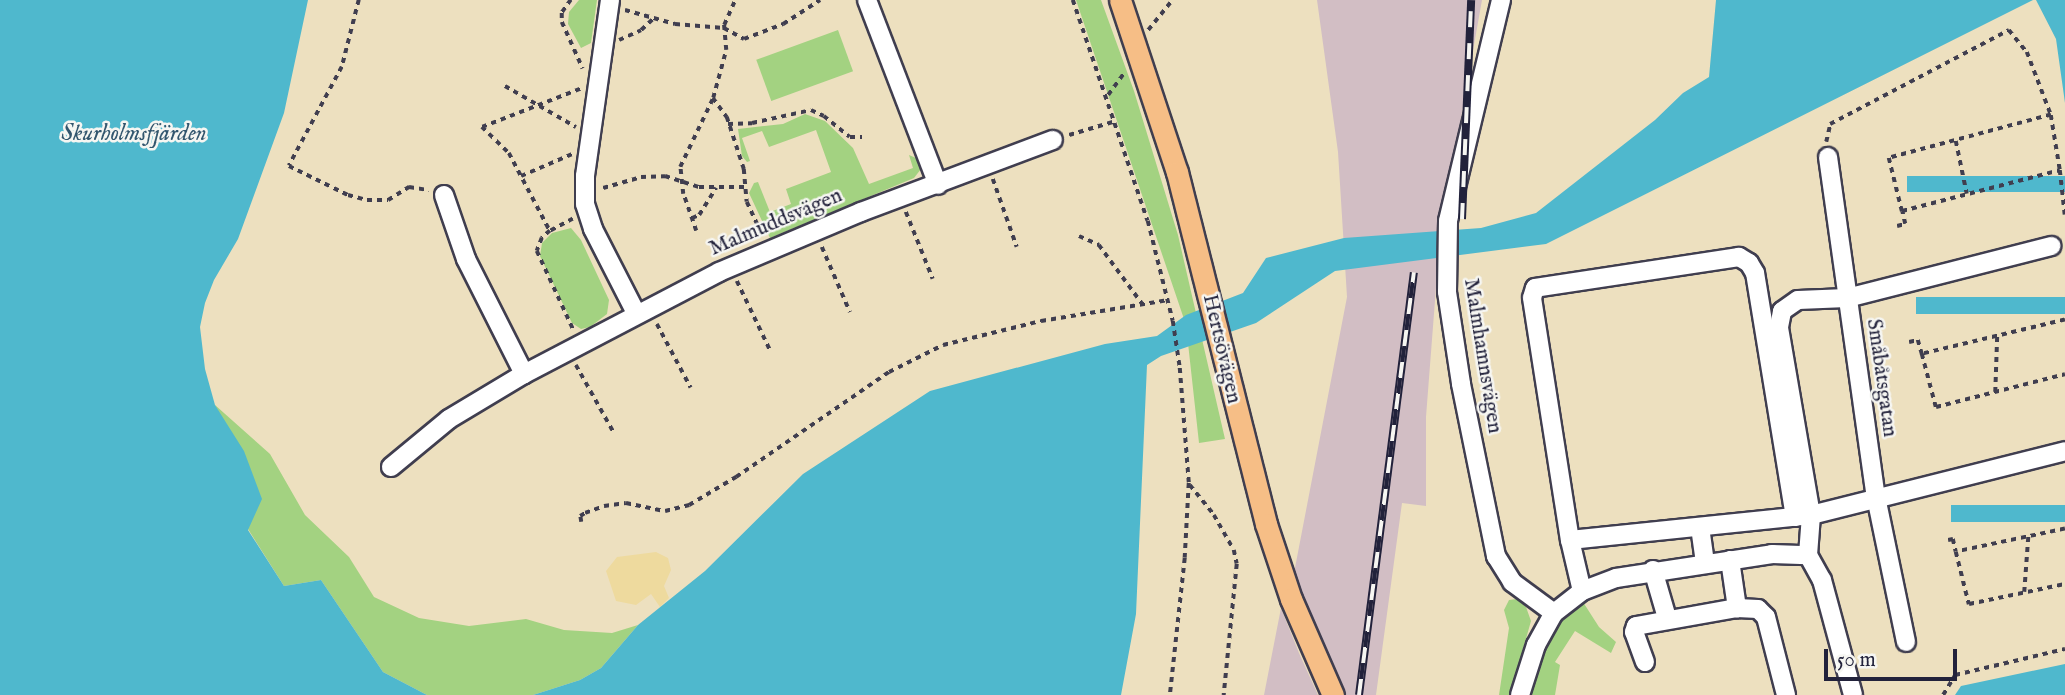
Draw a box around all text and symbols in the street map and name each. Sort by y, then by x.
water label: Skurholmsfjärden [61,120,207,148]
street label: Malmuddsvägen [706,184,846,262]
street label: Malmhamnsvägen [1457,277,1507,435]
street label: Hertsövägen [1196,292,1246,406]
street label: Småbåtsgatan [1860,317,1902,439]
scale bar [1827,636,1960,680]
text: 50 m [1837,647,1876,674]

